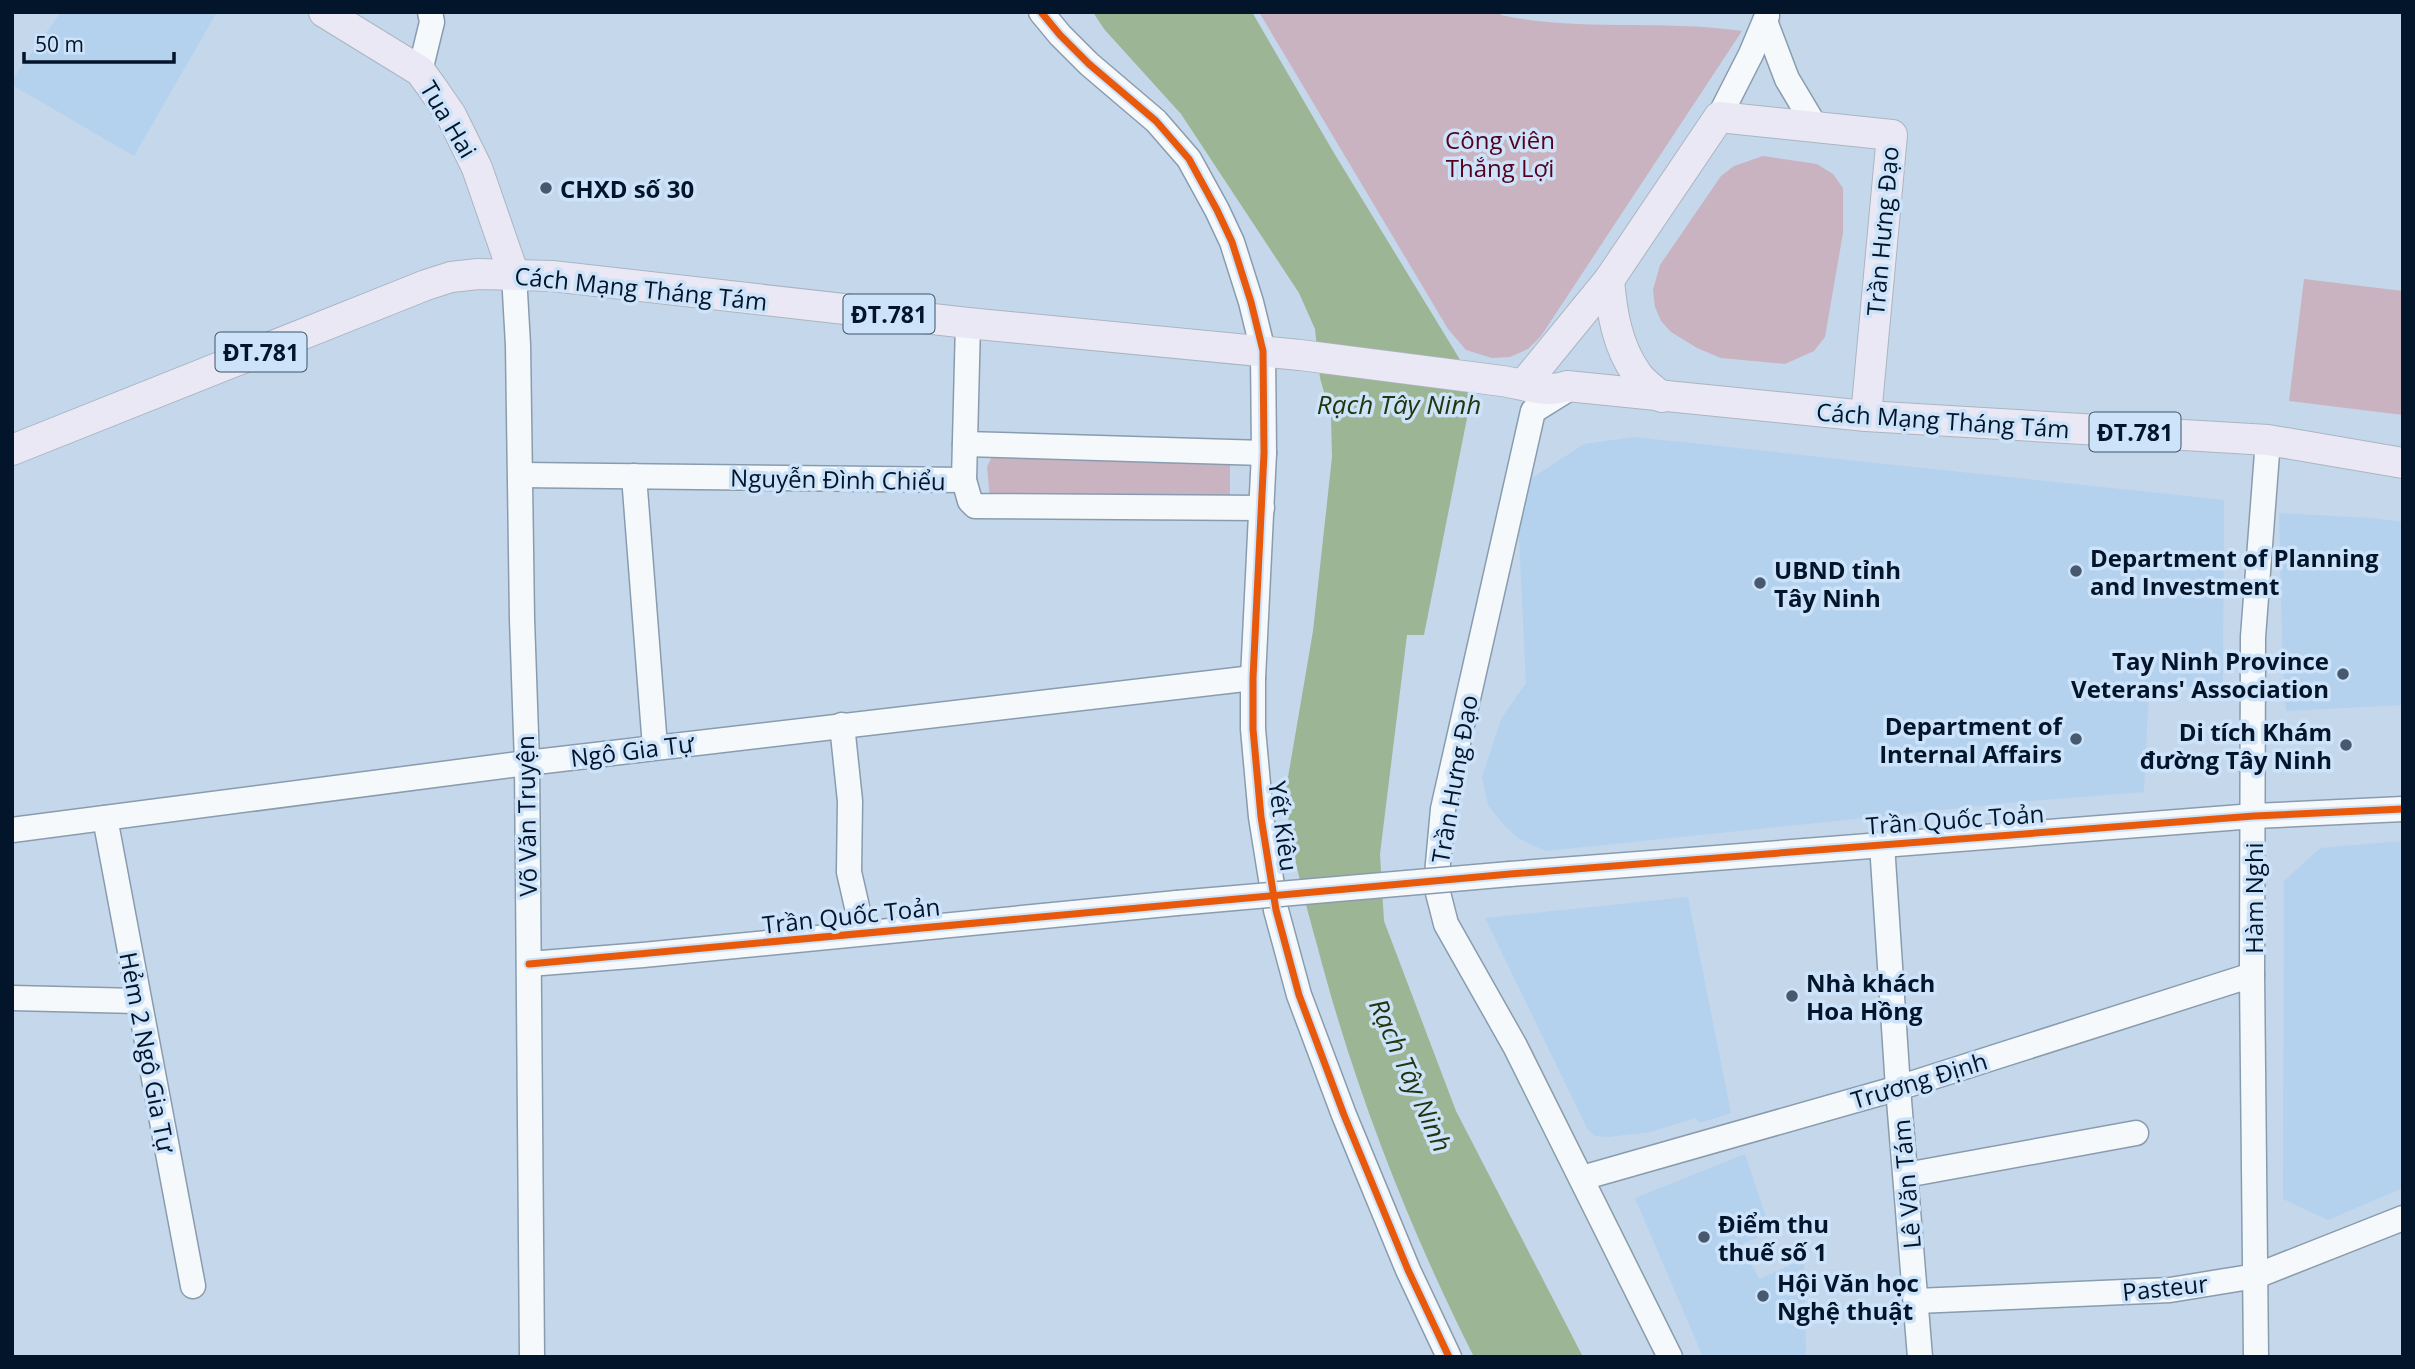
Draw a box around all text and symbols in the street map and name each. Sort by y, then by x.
scale bar [24,21,175,65]
text: 50 m [35,30,84,58]
street label: Tua Hai [413,74,485,164]
park label: Công viên Thắng Lợi [1445,123,1555,184]
street label: Trần Hưng Đạo [1858,145,1906,317]
place label: CHXD số 30 [560,172,694,205]
marker: CHXD số 30 [538,180,554,196]
street label: Cách Mạng Tháng Tám [513,258,769,318]
road number: ĐT.781 [844,294,934,334]
road number: ĐT.781 [216,332,306,372]
water label: Rạch Tây Ninh [1317,386,1481,422]
street label: Cách Mạng Tháng Tám [1815,395,2071,445]
road number: ĐT.781 [2090,412,2180,452]
street label: Nguyễn Đình Chiểu [730,461,946,497]
place label: Department of Planning and Investment [2090,541,2379,602]
place label: UBND tỉnh Tây Ninh [1774,553,1901,614]
marker: Department of Planning and Investment [2068,563,2084,579]
marker: UBND tỉnh Tây Ninh [1752,575,1768,591]
place label: Tay Ninh Province Veterans' Association [2071,644,2329,705]
marker: Tay Ninh Province Veterans' Association [2335,666,2351,682]
street label: Trần Hưng Đạo [1423,692,1485,866]
place label: Department of Internal Affairs [1879,709,2064,770]
place label: Di tích Khám đường Tây Ninh [2140,715,2332,776]
street label: Ngô Gia Tự [568,726,697,774]
marker: Department of Internal Affairs [2068,731,2084,747]
street label: Võ Văn Truyện [508,735,544,897]
marker: Di tích Khám đường Tây Ninh [2338,737,2354,753]
street label: Yết Kiêu [1261,779,1307,873]
street label: Trần Quốc Toản [1865,796,2045,842]
street label: Hàm Nghi [2237,842,2270,954]
street label: Trần Quốc Toản [760,889,942,941]
street label: Hẻm 2 Ngô Gia Tự [112,949,184,1156]
place label: Nhà khách Hoa Hồng [1806,966,1935,1027]
marker: Nhà khách Hoa Hồng [1784,988,1800,1004]
water label: Rạch Tây Ninh [1361,993,1461,1157]
street label: Trương Định [1847,1044,1991,1116]
street label: Lê Văn Tám [1884,1118,1928,1250]
place label: Điểm thu thuế số 1 [1718,1207,1829,1268]
marker: Điểm thu thuế số 1 [1696,1229,1712,1245]
place label: Hội Văn học Nghệ thuật [1777,1266,1919,1327]
street label: Pasteur [2121,1266,2210,1308]
marker: Hội Văn học Nghệ thuật [1755,1288,1771,1304]

